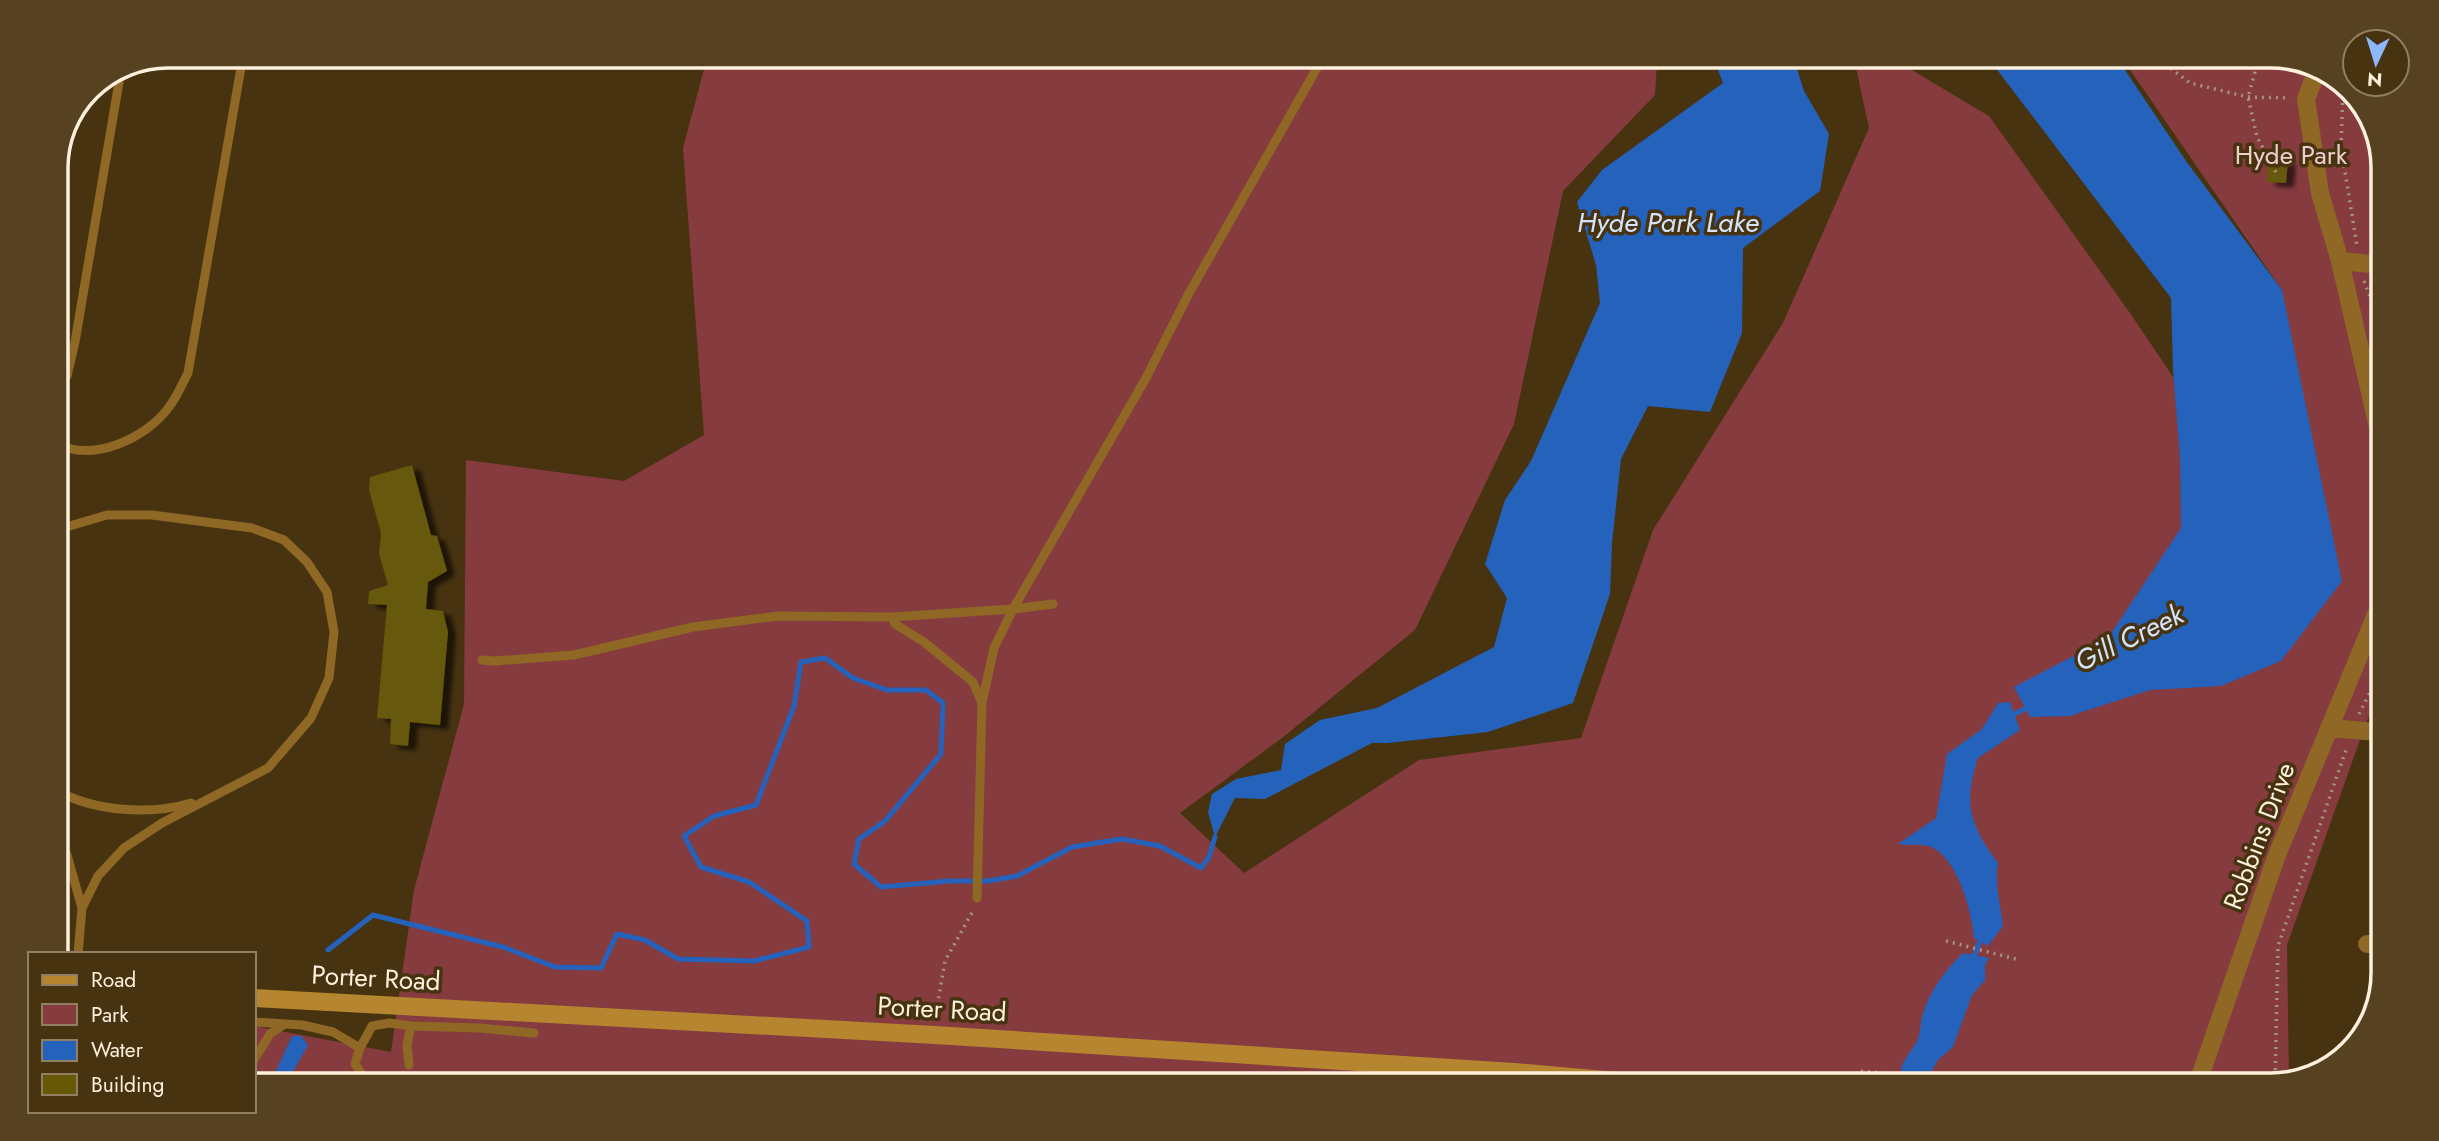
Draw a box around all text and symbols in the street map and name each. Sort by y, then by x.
north arrow [2341,28,2411,98]
text: N [2366,65,2383,93]
park label: Hyde Park [2235,136,2348,174]
water label: Hyde Park Lake [1577,202,1759,243]
water label: Gill Creek [2068,594,2191,682]
street label: Robbins Drive [2214,757,2304,915]
legend [28,952,256,1113]
street label: Porter Road [311,956,441,1000]
text: Road [91,965,136,995]
street label: Porter Road [877,987,1007,1031]
text: Park [91,1000,129,1030]
text: Water [91,1035,144,1065]
text: Building [91,1070,164,1100]

